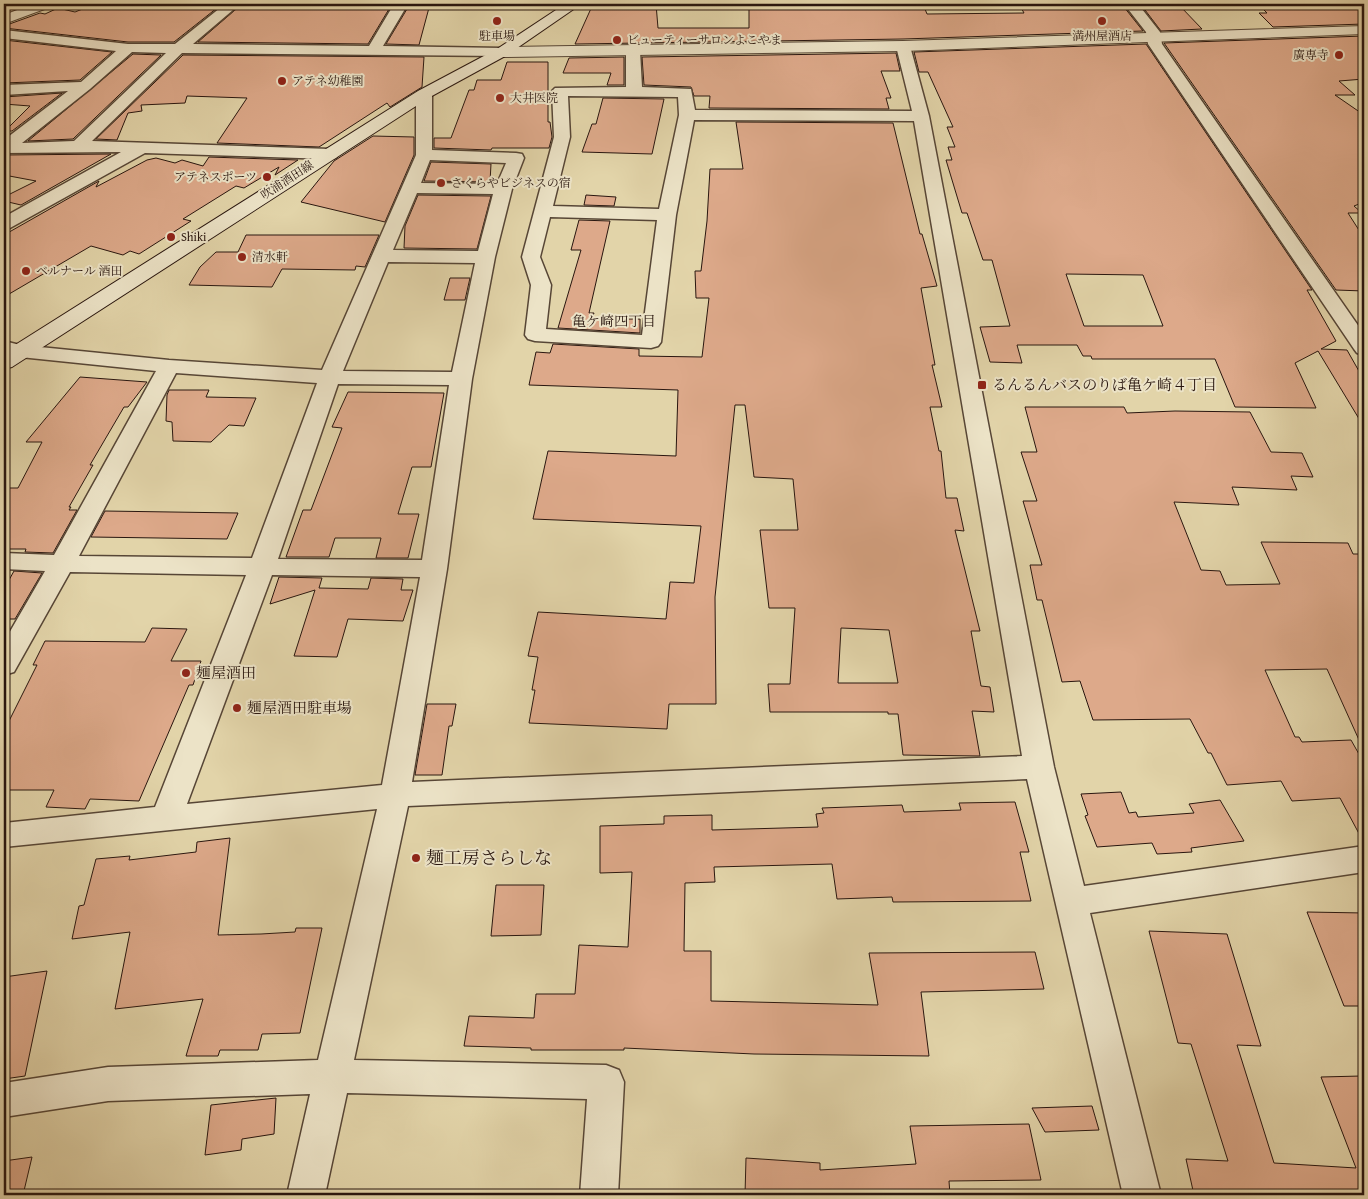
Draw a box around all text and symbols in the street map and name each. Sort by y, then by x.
marker: 駐車場 [491,15,503,27]
marker: 満州屋酒店 [1096,15,1108,27]
place label: 駐車場 [479,27,515,44]
place label: 満州屋酒店 [1072,27,1132,44]
place label: ビューティーサロンよこやま [627,31,782,48]
marker: ビューティーサロンよこやま [611,34,623,46]
place label: 廣専寺 [1293,46,1329,63]
marker: 廣専寺 [1333,49,1345,61]
place label: アテネ幼稚園 [292,72,364,89]
marker: アテネ幼稚園 [276,75,288,87]
place label: 大井医院 [510,89,558,106]
marker: 大井医院 [494,92,506,104]
street label: 吹浦酒田線 [257,156,317,203]
place label: アテネスポーツ [174,168,257,185]
marker: アテネスポーツ [261,171,273,183]
place label: さくらやビジネスの宿 [451,174,571,191]
marker: さくらやビジネスの宿 [435,177,447,189]
place label: Shiki [181,228,207,245]
marker: Shiki [165,231,177,243]
place label: 清水軒 [252,248,288,265]
marker: 清水軒 [236,251,248,263]
place label: ベルナール 酒田 [36,262,122,279]
marker: ベルナール 酒田 [20,265,32,277]
district label: 亀ケ崎四丁目 [572,311,656,331]
place label: るんるんバスのりば亀ケ崎４丁目 [992,374,1217,395]
marker: るんるんバスのりば亀ケ崎４丁目 [976,379,988,391]
place label: 麺屋酒田 [196,662,256,683]
marker: 麺屋酒田 [180,667,192,679]
place label: 麺屋酒田駐車場 [247,697,352,718]
marker: 麺屋酒田駐車場 [231,702,243,714]
place label: 麺工房さらしな [426,844,552,871]
marker: 麺工房さらしな [410,852,422,864]

